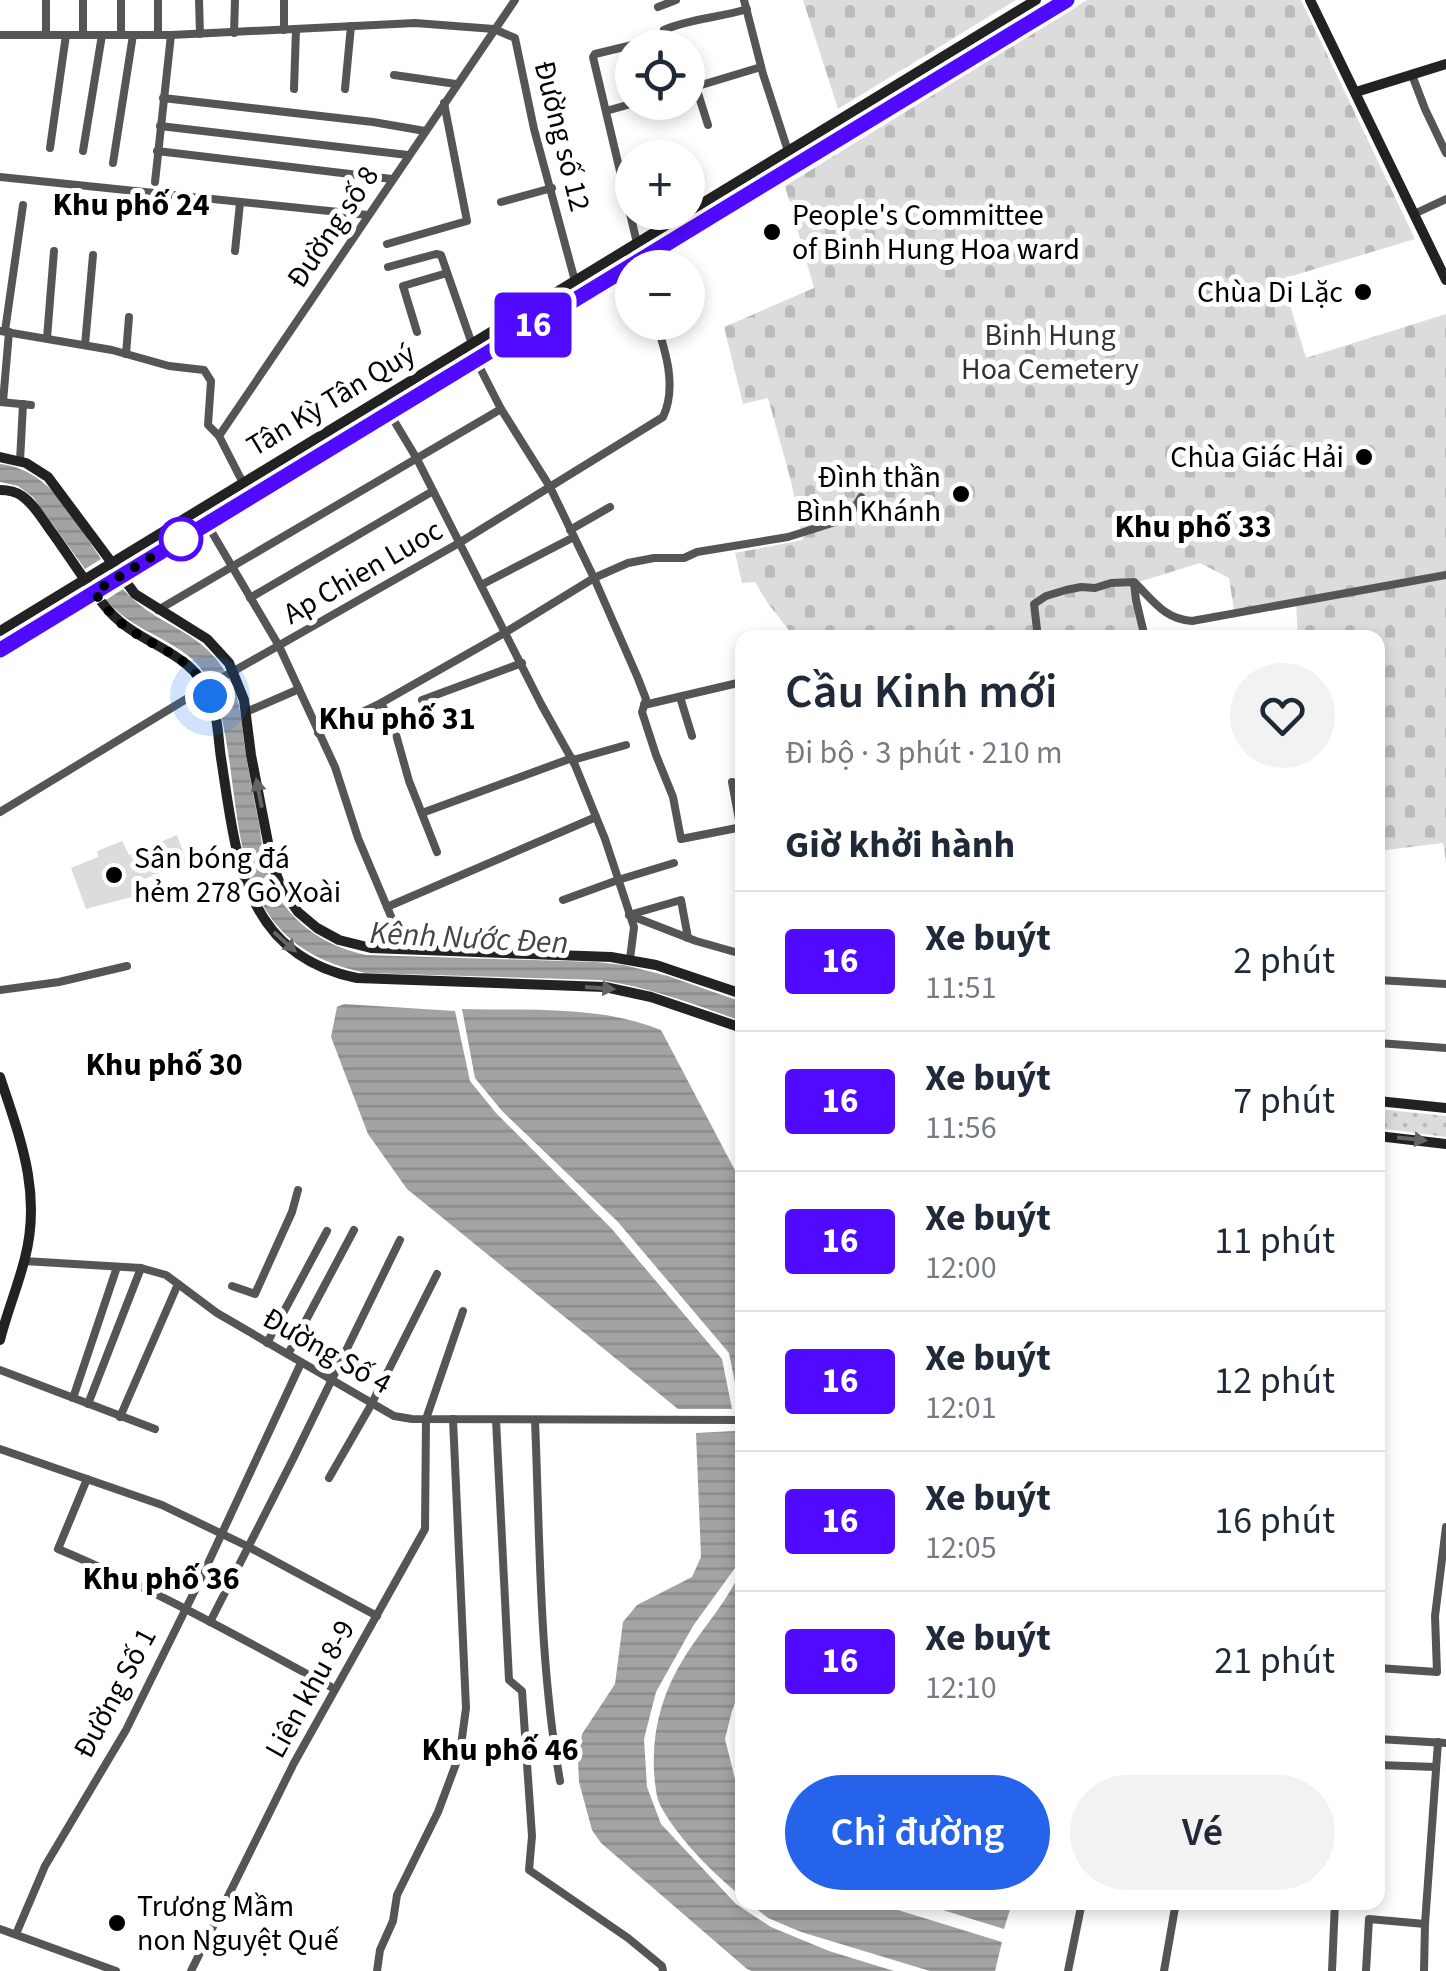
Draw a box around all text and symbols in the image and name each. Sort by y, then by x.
map controls [615,30,705,340]
button: locate [615,30,705,120]
street label: Đường số 12 [523,56,601,216]
button: + [615,140,705,230]
street label: Đường số 8 [276,157,390,297]
district label: Khu phố 24 [52,182,210,228]
place label: People's Committee of Binh Hung Hoa ward [792,194,1080,271]
marker: People's Committee of Binh Hung Hoa ward [761,221,783,243]
button: − [615,250,705,340]
place label: Chùa Di Lặc [1197,271,1343,314]
marker: Chùa Di Lặc [1352,281,1374,303]
line badge: 16 [488,292,578,358]
text: 16 [515,300,551,350]
park label: Binh Hung Hoa Cemetery [961,314,1139,391]
street label: Tân Kỳ Tân Quý [239,333,423,467]
place label: Chùa Giác Hải [1170,436,1344,479]
marker: Chùa Giác Hải [1353,446,1375,468]
place label: Đình thần Bình Khánh [796,456,941,533]
marker: Đình thần Bình Khánh [950,483,972,505]
district label: Khu phố 33 [1114,504,1272,550]
street label: Ap Chien Luoc [275,509,451,635]
unlabelled marker [160,518,202,560]
text: Cầu Kinh mới [785,658,1058,726]
button: heart [1230,663,1335,768]
your location [185,671,235,721]
district label: Khu phố 31 [318,696,476,742]
text: Đi bộ · 3 phút · 210 m [785,730,1063,776]
one-way arrow [250,777,266,808]
text: Giờ khởi hành [785,818,1015,872]
place label: Sân bóng đá hẻm 278 Gò Xoài [134,837,341,914]
marker: Sân bóng đá hẻm 278 Gò Xoài [103,864,125,886]
water label: Kênh Nước Đen [369,910,569,966]
text: Xe buýt [925,911,1051,965]
one-way arrow [272,930,297,952]
text: 2 phút [1233,934,1335,988]
text: 16 [822,936,858,986]
text: 11:51 [925,965,997,1011]
one-way arrow [584,980,616,996]
district label: Khu phố 30 [85,1042,243,1088]
text: Xe buýt [925,1051,1051,1105]
text: 7 phút [1233,1074,1335,1128]
text: 16 [822,1076,858,1126]
text: 11:56 [925,1105,997,1151]
one-way arrow [1396,1131,1428,1147]
text: Xe buýt [925,1191,1051,1245]
text: 11 phút [1214,1214,1335,1268]
text: 16 [822,1216,858,1266]
text: 12:00 [925,1245,997,1291]
street label: Đường Số 4 [255,1297,399,1405]
text: Xe buýt [925,1331,1051,1385]
text: 12 phút [1214,1354,1335,1408]
text: 16 [822,1356,858,1406]
text: 12:01 [925,1385,997,1431]
text: Xe buýt [925,1471,1051,1525]
text: 16 phút [1214,1494,1335,1548]
text: 16 [822,1496,858,1546]
text: 12:05 [925,1525,997,1571]
district label: Khu phố 36 [82,1556,240,1602]
text: Xe buýt [925,1611,1051,1665]
street label: Liên khu 8-9 [254,1612,366,1766]
street label: Đường Số 1 [63,1620,167,1766]
text: 21 phút [1214,1634,1335,1688]
text: 16 [822,1636,858,1686]
text: 12:10 [925,1665,997,1711]
district label: Khu phố 46 [421,1727,579,1773]
button: Chỉ đường [785,1775,1050,1890]
button: Vé [1070,1775,1335,1890]
place label: Trương Mầm non Nguyệt Quế [137,1885,340,1962]
marker: Trương Mầm non Nguyệt Quế [106,1912,128,1934]

